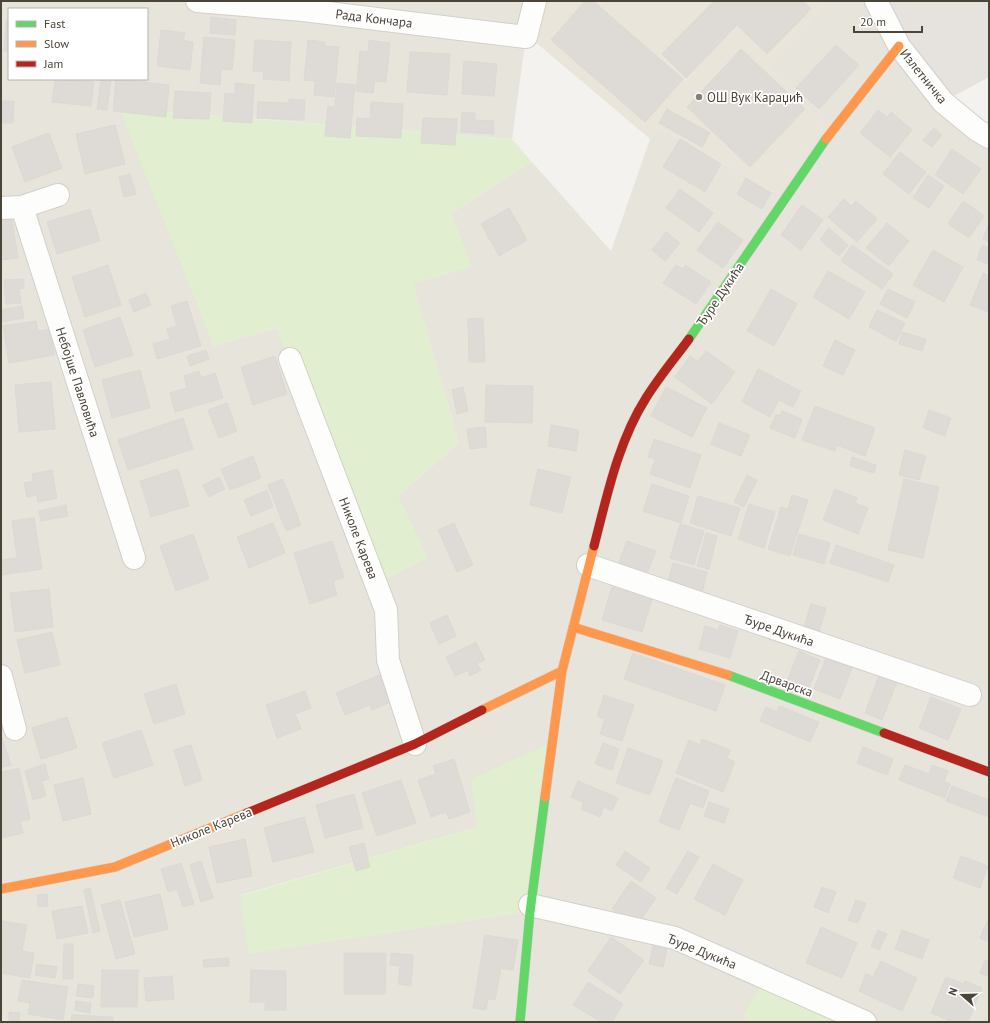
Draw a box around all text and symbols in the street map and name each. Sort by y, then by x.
street label: Рада Кончара [334,5,413,32]
legend [8,8,148,80]
scale bar [854,8,922,34]
text: 20 m [860,14,886,29]
text: Fast [44,16,65,31]
text: Slow [44,36,69,51]
street label: Излетничка [896,45,951,107]
text: Jam [43,56,63,71]
place label: ОШ Вук Караџић [707,89,803,106]
marker: ОШ Вук Караџић [694,92,704,102]
street label: Ђуре Дукића [693,259,748,330]
street label: Небојше Павловића [52,325,103,439]
street label: Николе Карева [335,495,382,582]
street label: Ђуре Дукића [741,610,816,650]
street label: Дрварска [758,666,815,701]
street label: Николе Карева [168,803,254,852]
street label: Ђуре Дукића [665,930,739,973]
north arrow [942,975,982,1015]
text: N [945,986,960,997]

